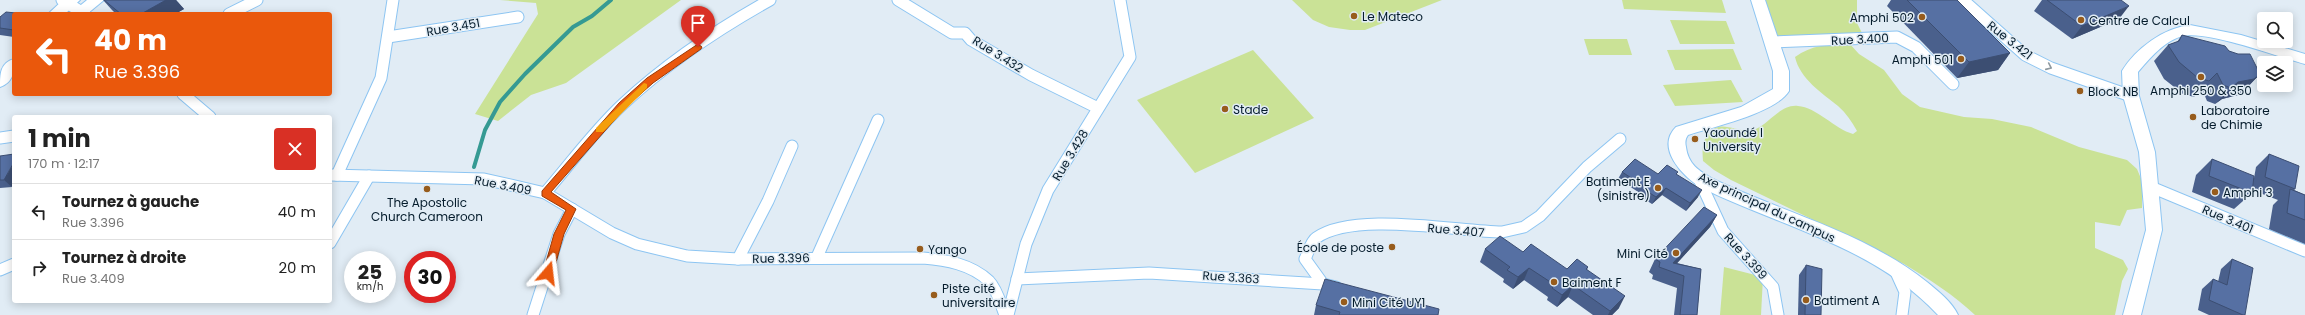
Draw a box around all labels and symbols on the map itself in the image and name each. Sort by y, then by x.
pin [681,6,715,47]
place label: Le Mateco [1362,8,1423,25]
place label: Amphi 502 [1850,9,1914,26]
marker: Le Mateco [1349,11,1359,21]
marker: Amphi 502 [1917,12,1927,22]
place label: Centre de Calcul [2089,12,2190,29]
street label: Rue 3.451 [425,14,481,40]
marker: Centre de Calcul [2076,15,2086,25]
street label: Rue 3.421 [1984,17,2036,63]
street label: Rue 3.400 [1831,29,1889,49]
street label: Rue 3.432 [969,32,1027,76]
place label: Amphi 501 [1892,51,1953,68]
marker: Amphi 501 [1956,54,1966,64]
one-way arrow [2045,62,2052,70]
marker: Amphi 250 & 350 [2196,72,2206,82]
place label: Amphi 250 & 350 [2150,82,2252,99]
place label: Block NB [2088,83,2138,100]
marker: Block NB [2075,86,2085,96]
place label: Stade [1233,101,1268,118]
place label: Laboratoire de Chimie [2201,102,2270,133]
marker: Stade [1220,104,1230,114]
marker: Laboratoire de Chimie [2188,112,2198,122]
place label: Yaoundé I University [1703,124,1763,155]
street label: Rue 3.428 [1048,126,1092,184]
marker: Yaoundé I University [1690,134,1700,144]
street label: Axe principal du campus [1696,168,1838,246]
street label: Rue 3.409 [473,171,533,199]
place label: Batiment E (sinistre) [1586,173,1650,204]
marker: Batiment E (sinistre) [1653,183,1663,193]
marker: The Apostolic Church Cameroon [422,184,432,194]
place label: Amphi 3 [2223,184,2272,201]
marker: Amphi 3 [2210,187,2220,197]
place label: The Apostolic Church Cameroon [371,194,483,225]
street label: Rue 3.401 [2200,201,2256,237]
street label: Rue 3.407 [1427,219,1485,241]
street label: Rue 3.399 [1720,229,1772,283]
place label: École de poste [1297,239,1384,256]
place label: Yango [928,241,967,258]
marker: École de poste [1387,242,1397,252]
marker: Yango [915,244,925,254]
place label: Mini Cité [1617,245,1668,262]
marker: Mini Cité [1671,248,1681,258]
street label: Rue 3.396 [752,249,810,267]
speed limit sign: 30 [404,251,456,303]
position arrow [527,252,569,294]
street label: Rue 3.363 [1202,267,1260,287]
place label: Baiment F [1562,274,1622,291]
marker: Baiment F [1549,277,1559,287]
place label: Piste cité universitaire [942,280,1016,311]
marker: Piste cité universitaire [929,290,939,300]
place label: Batiment A [1814,292,1880,309]
place label: Mini Cité UY1 [1352,294,1425,311]
marker: Batiment A [1801,295,1811,305]
marker: Mini Cité UY1 [1339,297,1349,307]

